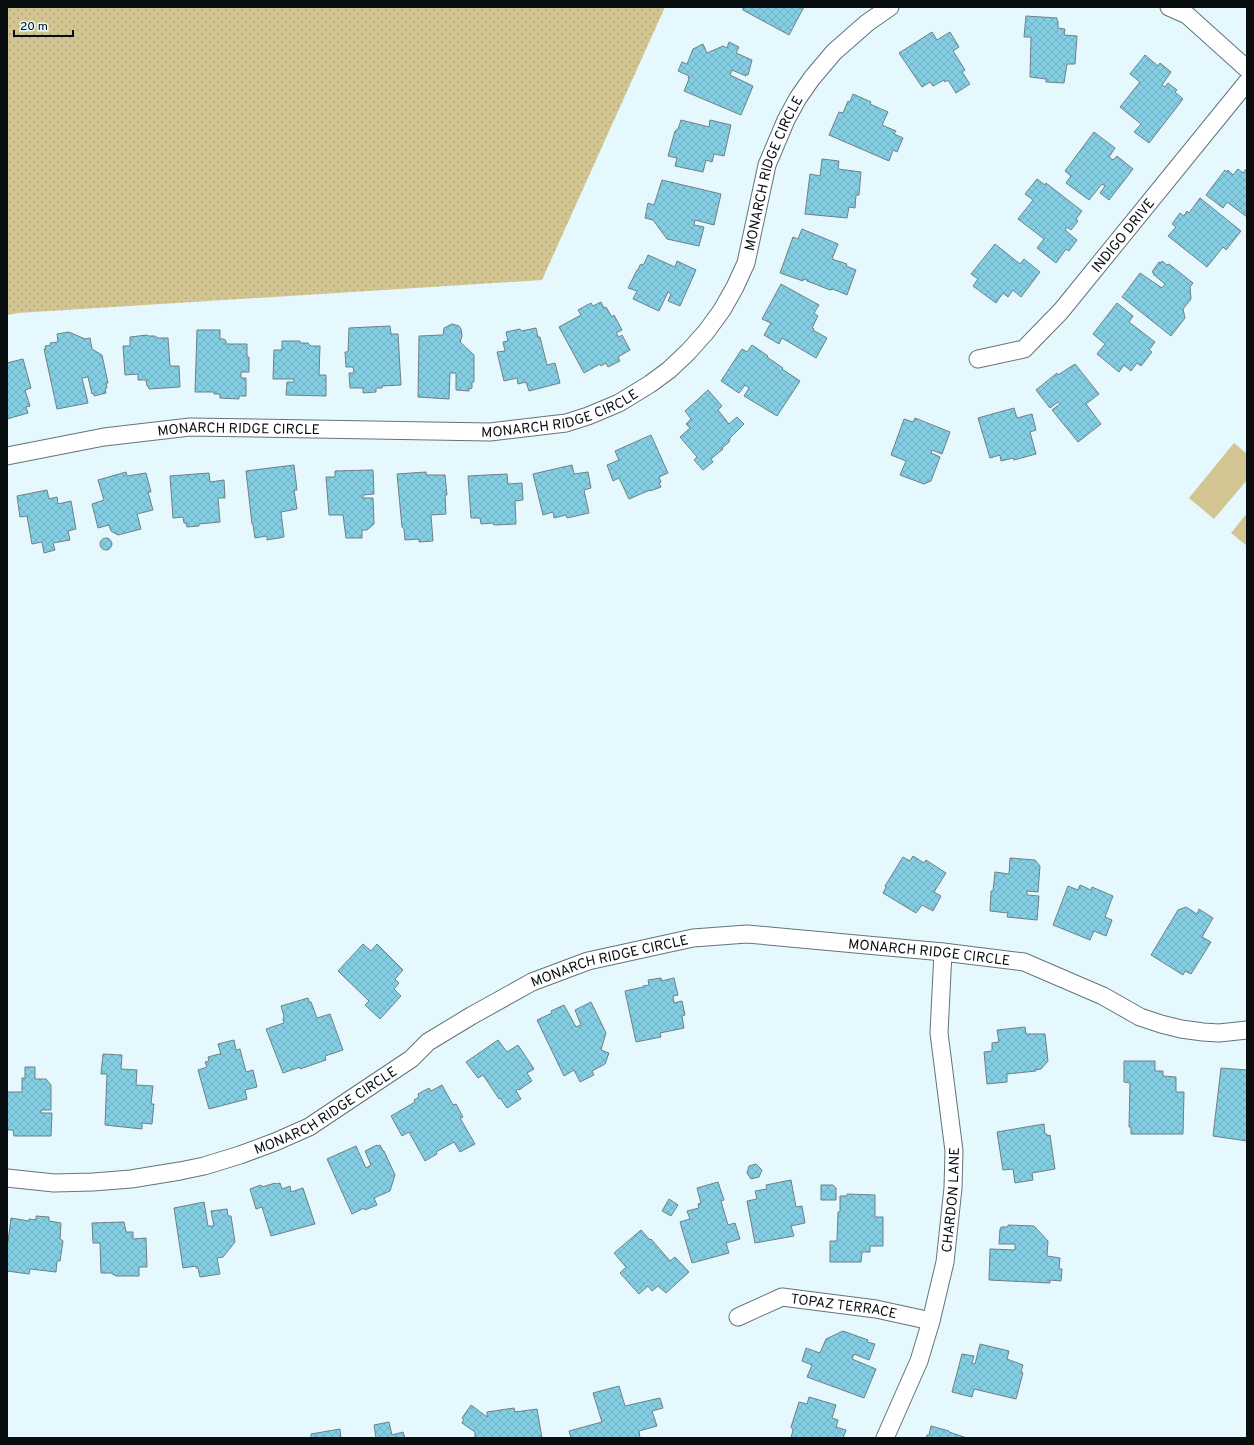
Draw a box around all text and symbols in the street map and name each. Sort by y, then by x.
scale bar [14,12,73,38]
text: 20 m [20,19,48,35]
street label: MONARCH RIDGE CIRCLE [742,93,807,253]
street label: INDIGO DRIVE [1089,196,1159,276]
street label: MONARCH RIDGE CIRCLE [481,386,642,442]
street label: MONARCH RIDGE CIRCLE [157,420,320,441]
street label: MONARCH RIDGE CIRCLE [529,932,690,992]
street label: MONARCH RIDGE CIRCLE [847,936,1011,970]
street label: MONARCH RIDGE CIRCLE [252,1064,401,1159]
street label: CHARDON LANE [939,1147,964,1253]
street label: TOPAZ TERRACE [790,1291,899,1323]

